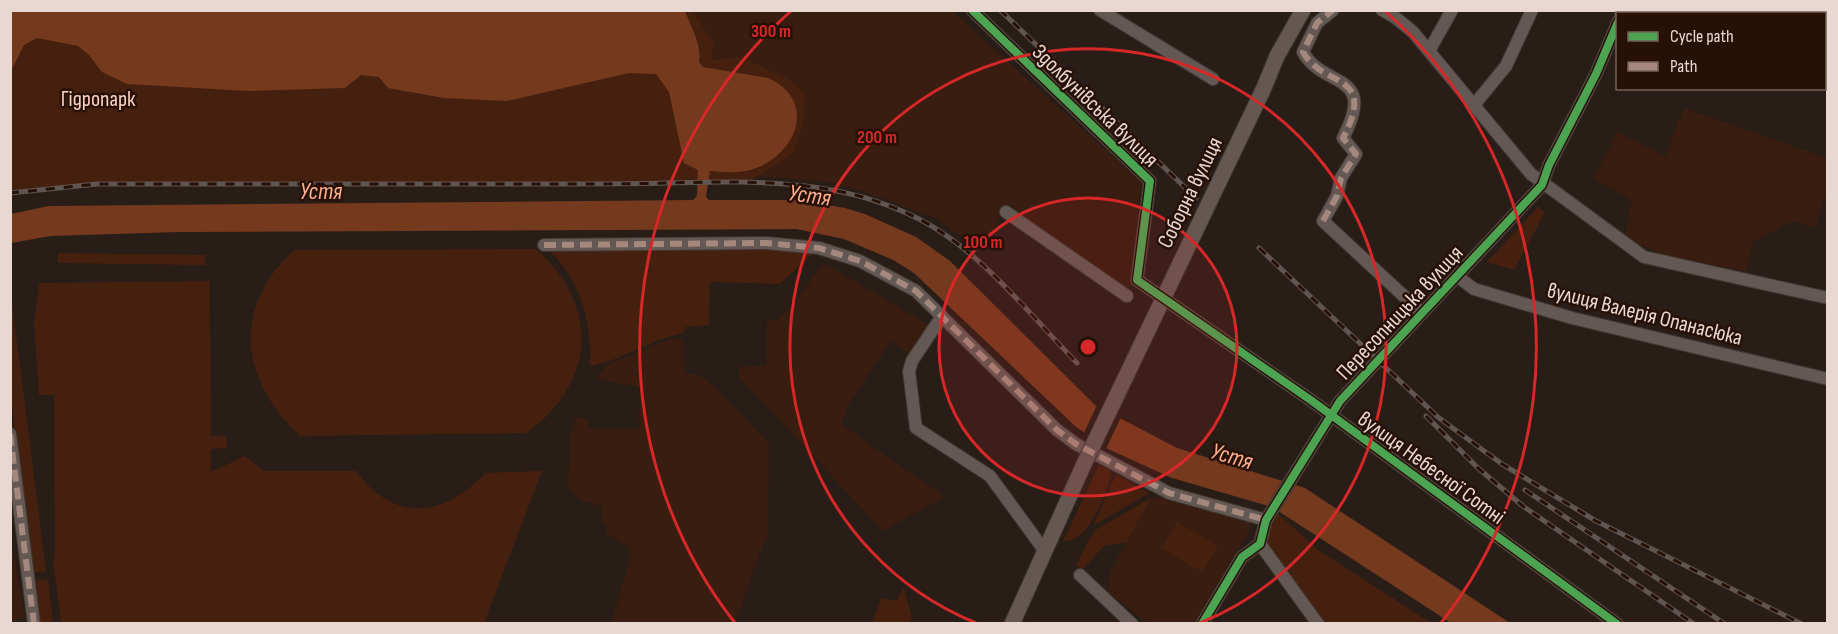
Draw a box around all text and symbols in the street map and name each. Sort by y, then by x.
legend [1616,12,1826,90]
text: 300 m [751,21,791,42]
text: Cycle path [1670,26,1734,47]
street label: Здолбунівська вулиця [1026,39,1164,173]
text: Path [1670,56,1698,77]
park label: Гідропарк [61,86,136,113]
text: 200 m [857,127,897,148]
street label: Соборна вулиця [1152,133,1229,253]
water label: Устя [300,177,343,206]
water label: Устя [787,178,834,213]
text: 100 m [964,232,1003,253]
street label: Пересопницька вулиця [1331,240,1469,386]
street label: вулиця Валерія Опанасюка [1544,277,1745,352]
centre of rings [1078,337,1098,357]
street label: вулиця Небесної Сотні [1352,406,1510,531]
water label: Устя [1207,437,1257,476]

